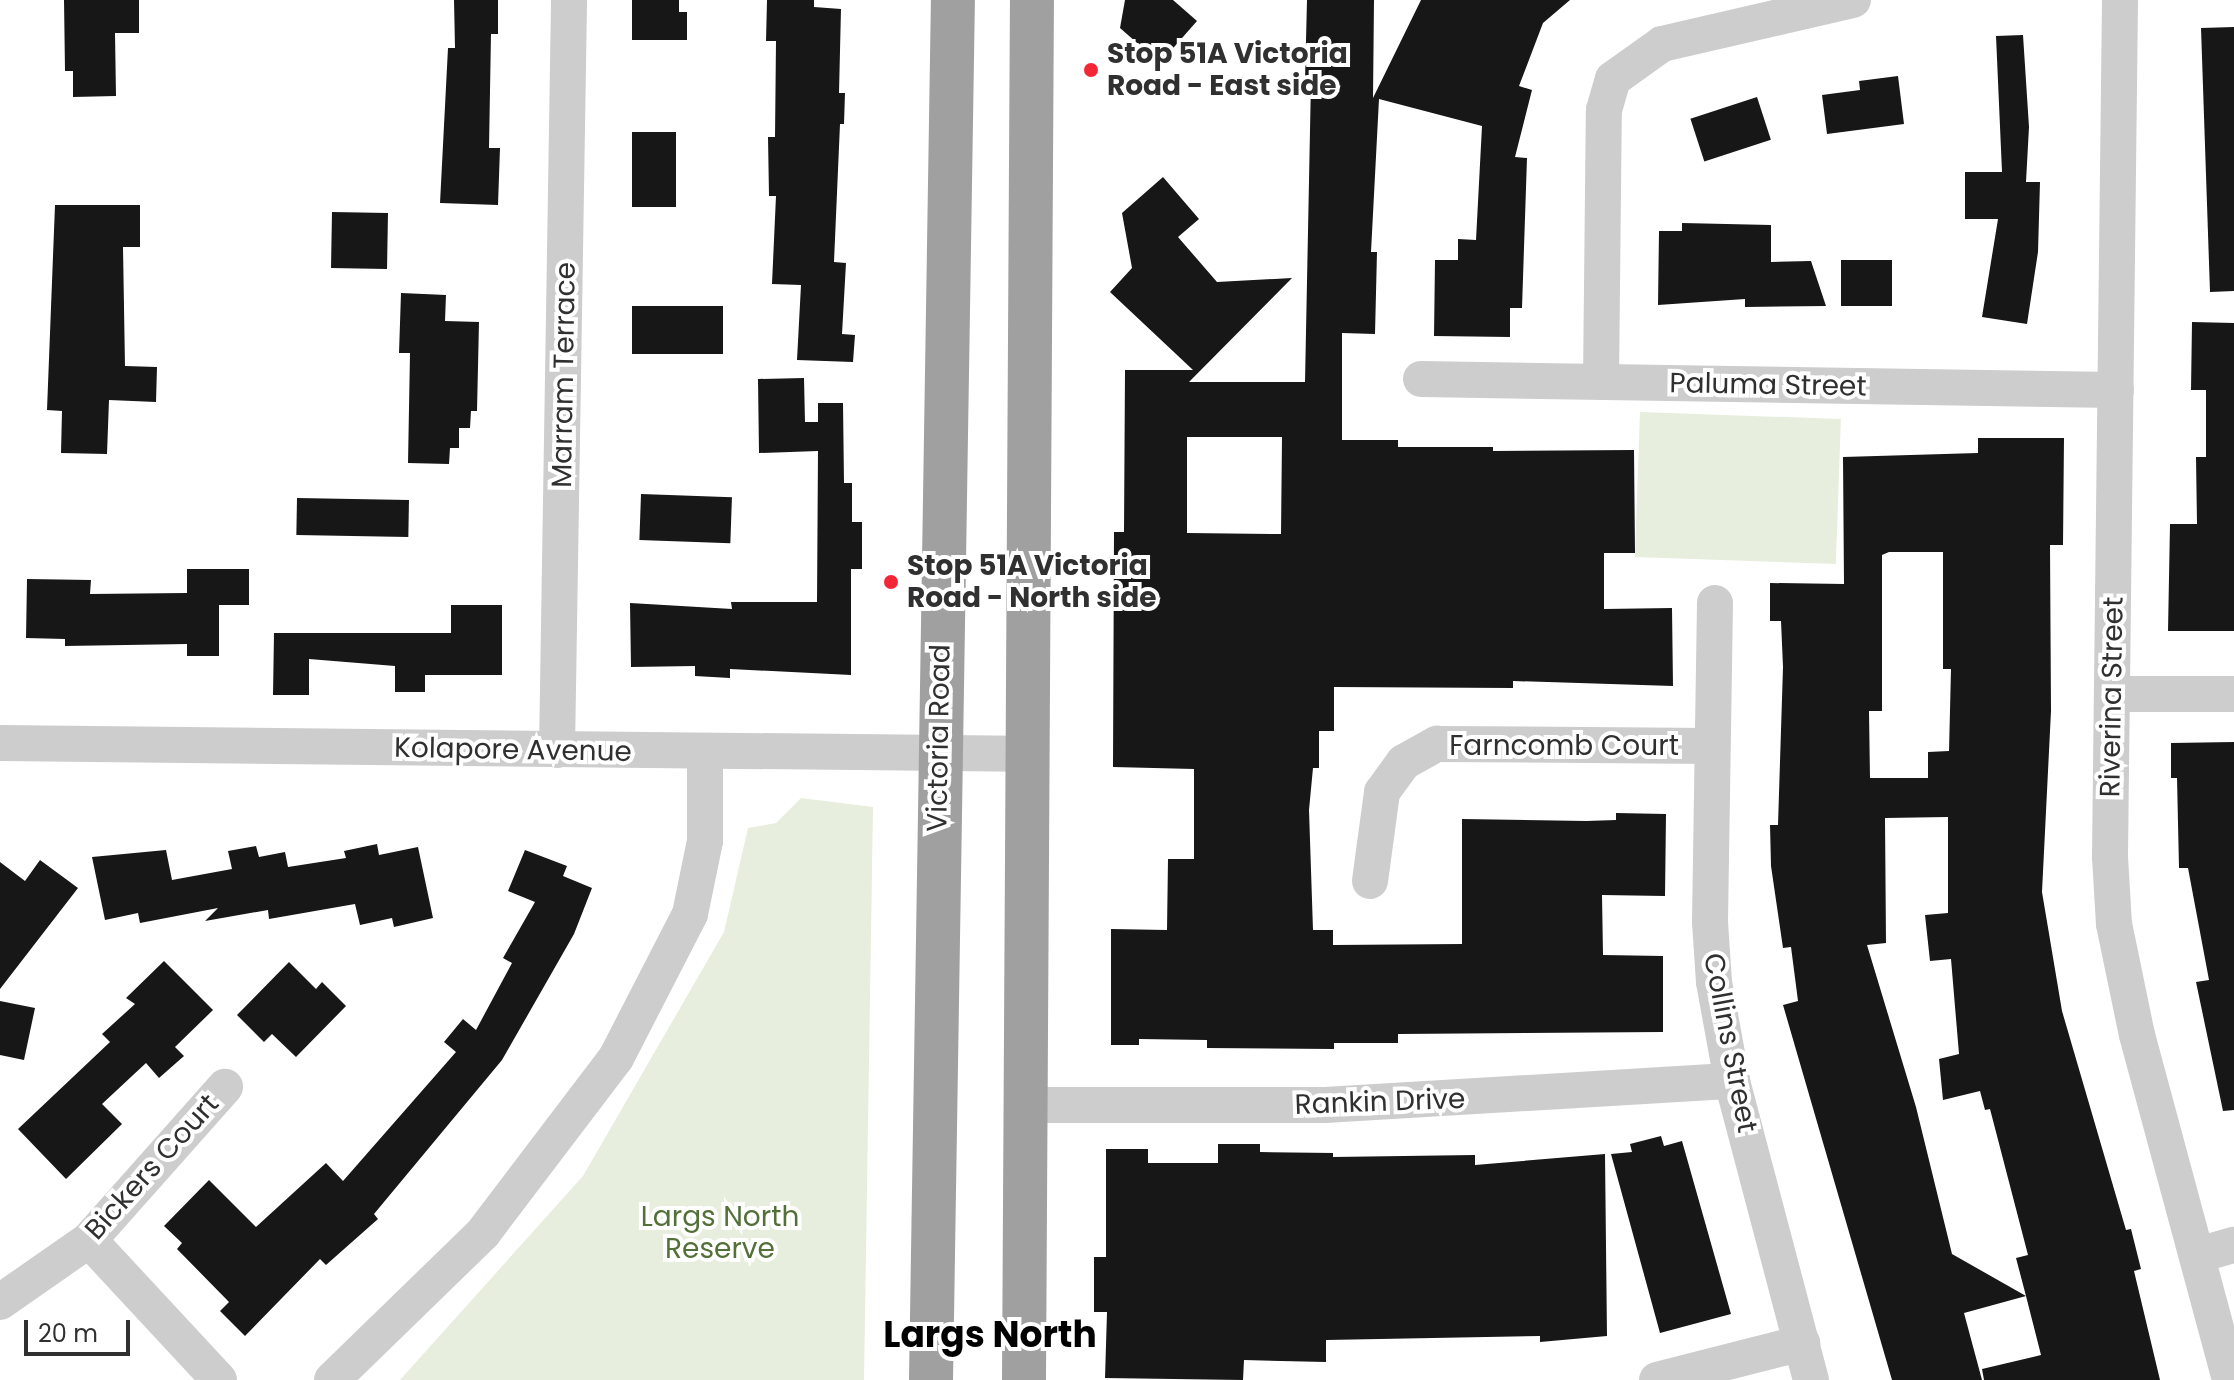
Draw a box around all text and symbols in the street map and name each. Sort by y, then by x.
place label: Stop 51A Victoria Road - East side [1107,37,1348,103]
marker: Stop 51A Victoria Road - East side [1082,61,1100,79]
street label: Marram Terrace [545,262,583,488]
street label: Paluma Street [1669,366,1867,404]
place label: Stop 51A Victoria Road - North side [907,549,1156,615]
marker: Stop 51A Victoria Road - North side [882,573,900,591]
street label: Riverina Street [2093,596,2131,798]
street label: Victoria Road [921,644,957,832]
street label: Farncomb Court [1449,729,1679,763]
street label: Kolapore Avenue [394,731,632,769]
street label: Collins Street [1696,950,1764,1136]
street label: Rankin Drive [1294,1082,1466,1122]
street label: Bickers Court [78,1088,226,1246]
park label: Largs North Reserve [641,1200,799,1266]
scale bar [28,1304,134,1354]
district label: Largs North [883,1313,1097,1357]
text: 20 m [38,1317,98,1350]

